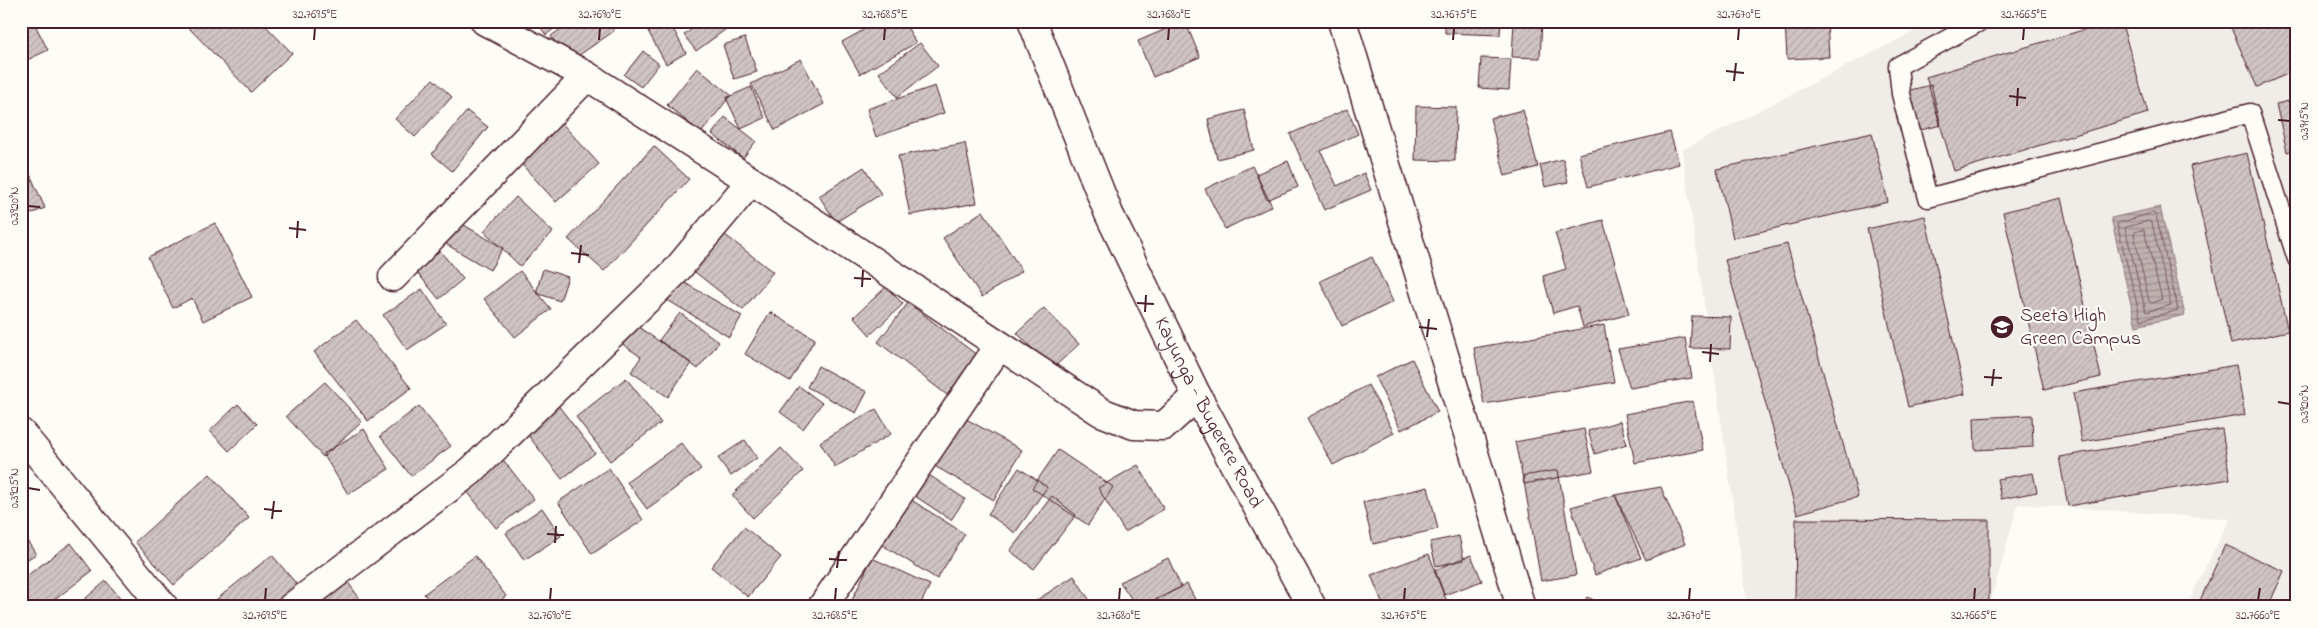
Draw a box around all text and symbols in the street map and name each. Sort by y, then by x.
text: 32.7695°E [293,6,337,24]
text: 32.7690°E [579,6,621,24]
text: 32.7685°E [862,6,908,24]
text: 32.7680°E [1147,6,1191,24]
text: 32.7675°E [1431,6,1477,24]
text: 32.7670°E [1717,6,1761,24]
text: 32.7665°E [2001,6,2047,24]
text: 0.3915°N [2296,102,2314,140]
text: 0.3920°N [6,187,24,225]
place label: Seeta High Green Campus [2020,302,2141,354]
street label: Kayunga - Bugerere Road [1147,312,1270,514]
school or university icon: Seeta High Green Campus [1989,314,2015,340]
text: 0.3920°N [2296,385,2314,423]
text: 0.3925°N [6,468,24,508]
text: 32.7695°E [243,607,287,625]
text: 32.7690°E [529,607,571,625]
text: 32.7685°E [812,607,858,625]
text: 32.7680°E [1097,607,1141,625]
text: 32.7675°E [1381,607,1427,625]
text: 32.7670°E [1667,607,1711,625]
text: 32.7665°E [1951,607,1997,625]
text: 32.7660°E [2236,607,2280,625]

